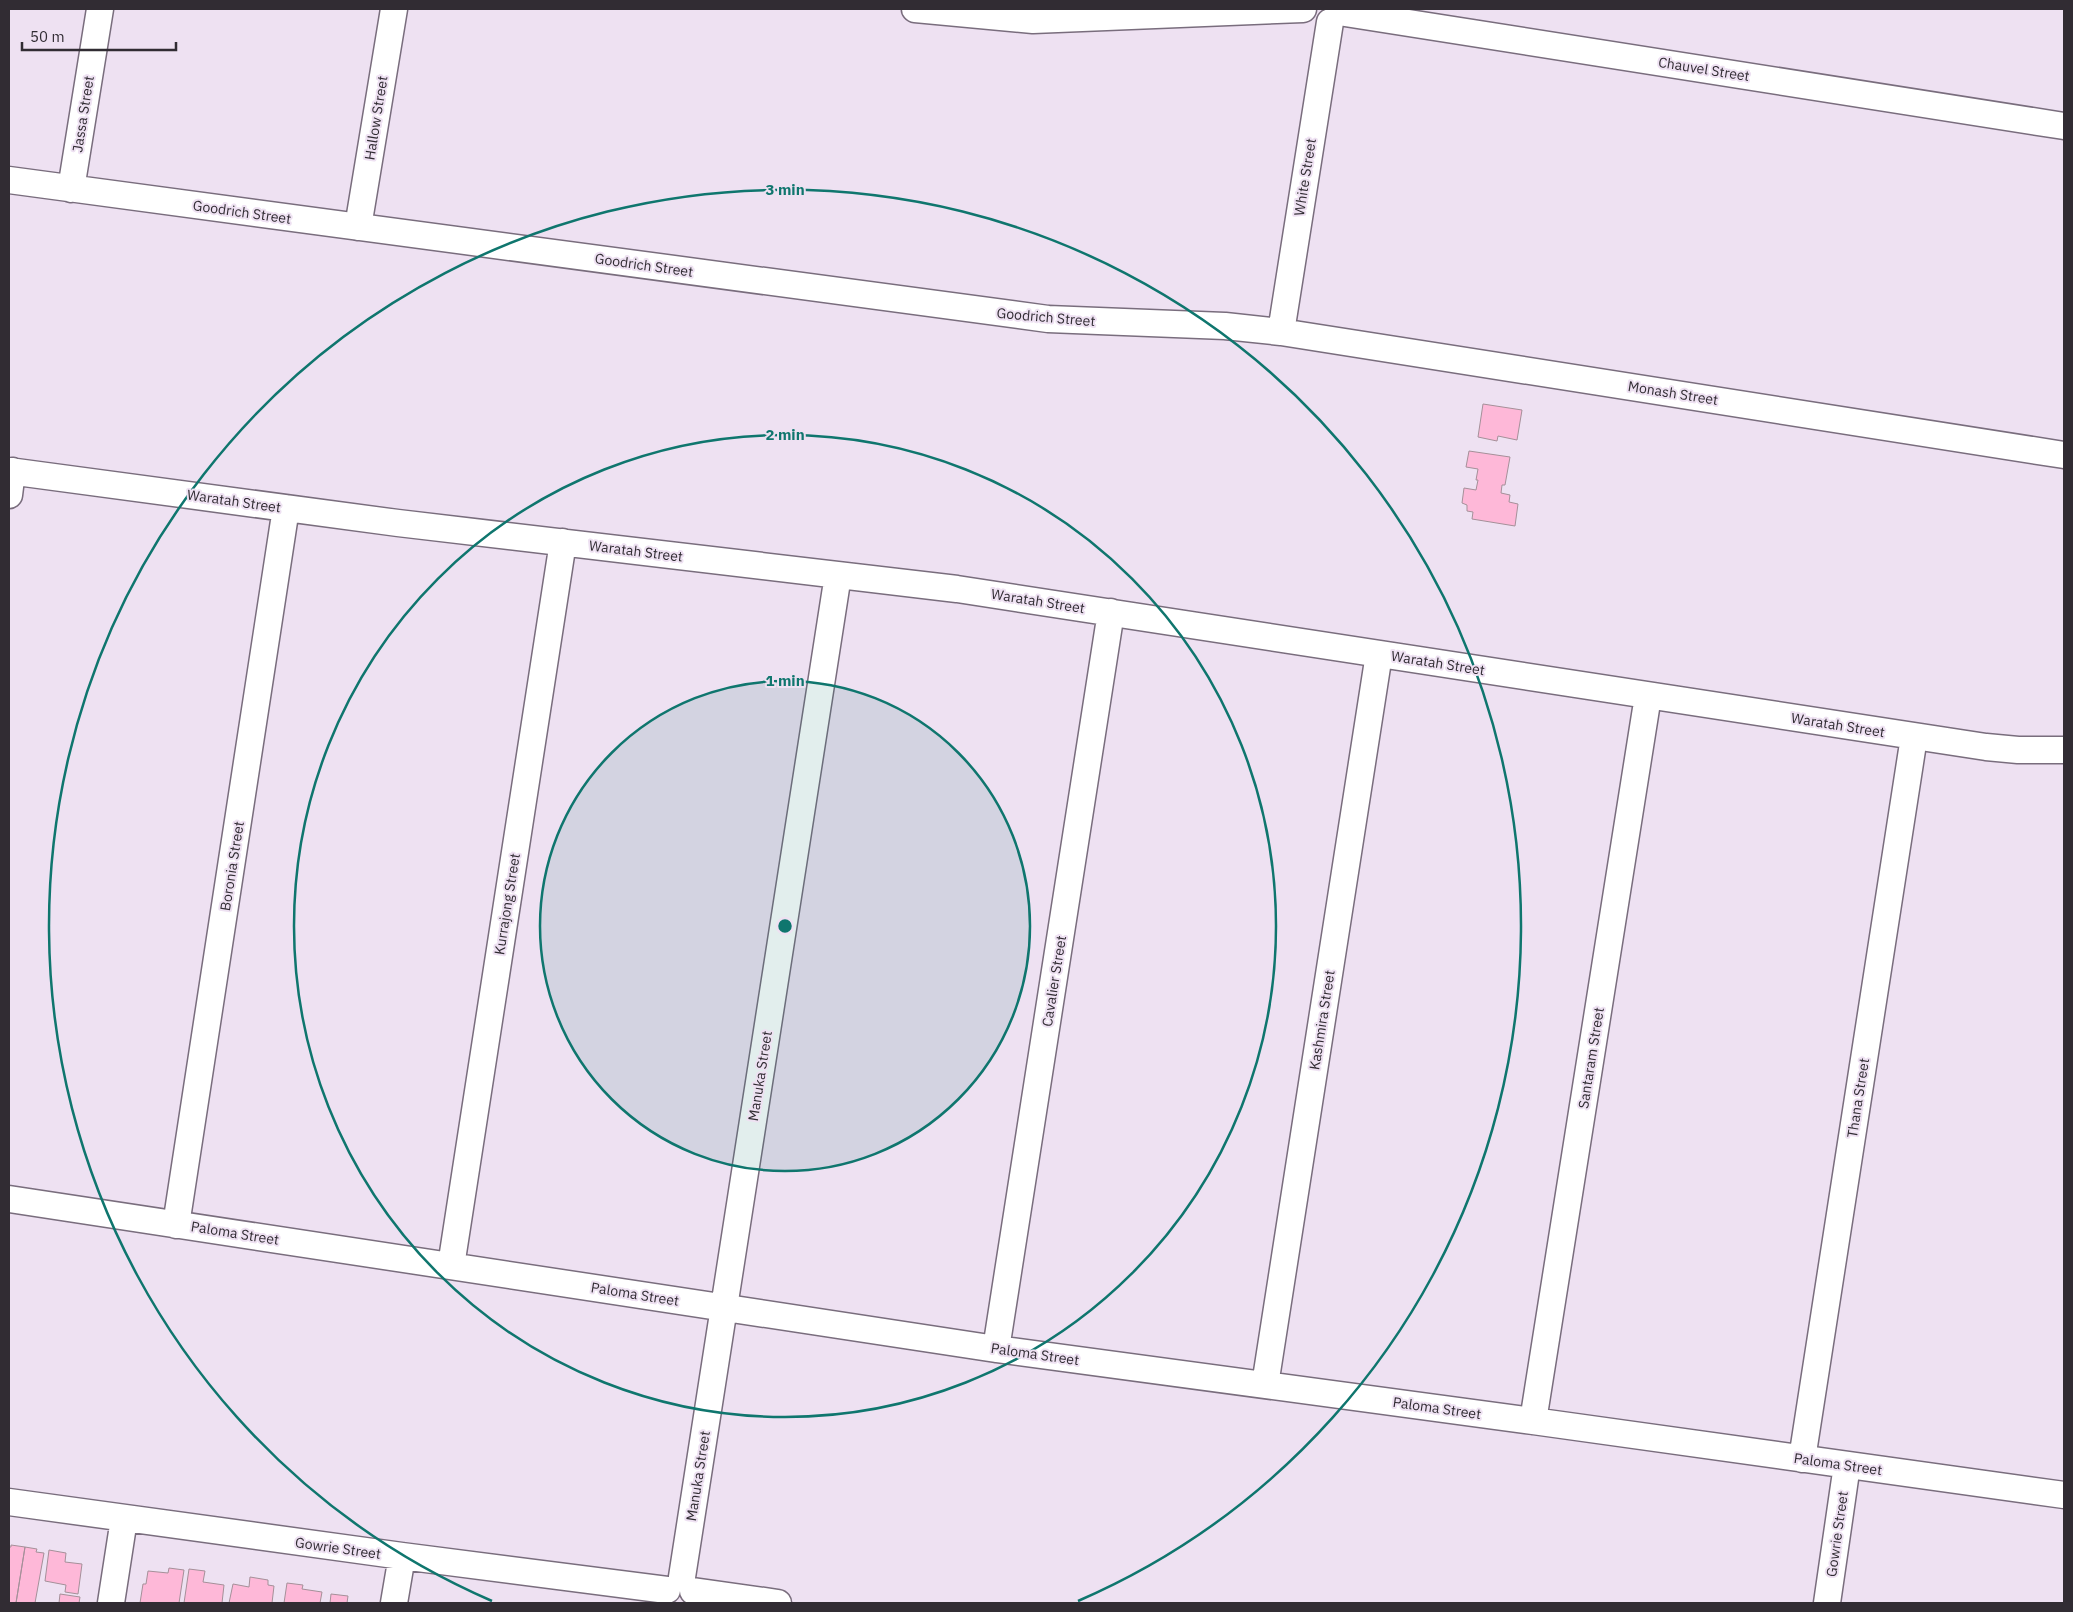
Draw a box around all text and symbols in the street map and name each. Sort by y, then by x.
scale bar [22,20,176,52]
text: 50 m [30,27,65,46]
street label: Chauvel Street [1657,53,1751,85]
street label: Jassa Street [68,74,98,154]
street label: Hallow Street [360,74,392,161]
street label: White Street [1290,137,1320,217]
text: 3 min [765,180,805,199]
street label: Goodrich Street [192,196,292,228]
street label: Goodrich Street [594,249,694,281]
street label: Goodrich Street [996,304,1096,330]
street label: Monash Street [1627,377,1719,409]
text: 2 min [765,425,805,444]
street label: Waratah Street [186,486,282,516]
street label: Waratah Street [588,536,684,566]
street label: Waratah Street [990,585,1086,617]
street label: Waratah Street [1390,647,1486,679]
text: 1 min [765,671,805,690]
street label: Waratah Street [1790,709,1886,741]
street label: Boronia Street [216,820,248,912]
street label: Kurrajong Street [490,852,524,956]
centre of rings [776,917,794,935]
street label: Cavalier Street [1038,934,1070,1028]
street label: Kashmira Street [1305,969,1339,1071]
street label: Santaram Street [1574,1006,1608,1110]
street label: Manuka Street [744,1029,776,1122]
street label: Thana Street [1843,1057,1873,1139]
street label: Paloma Street [190,1217,280,1249]
street label: Paloma Street [590,1278,680,1310]
street label: Paloma Street [990,1339,1080,1369]
street label: Paloma Street [1392,1393,1482,1423]
street label: Manuka Street [682,1429,714,1522]
street label: Paloma Street [1793,1449,1883,1479]
street label: Gowrie Street [1822,1490,1852,1578]
street label: Gowrie Street [294,1533,382,1563]

